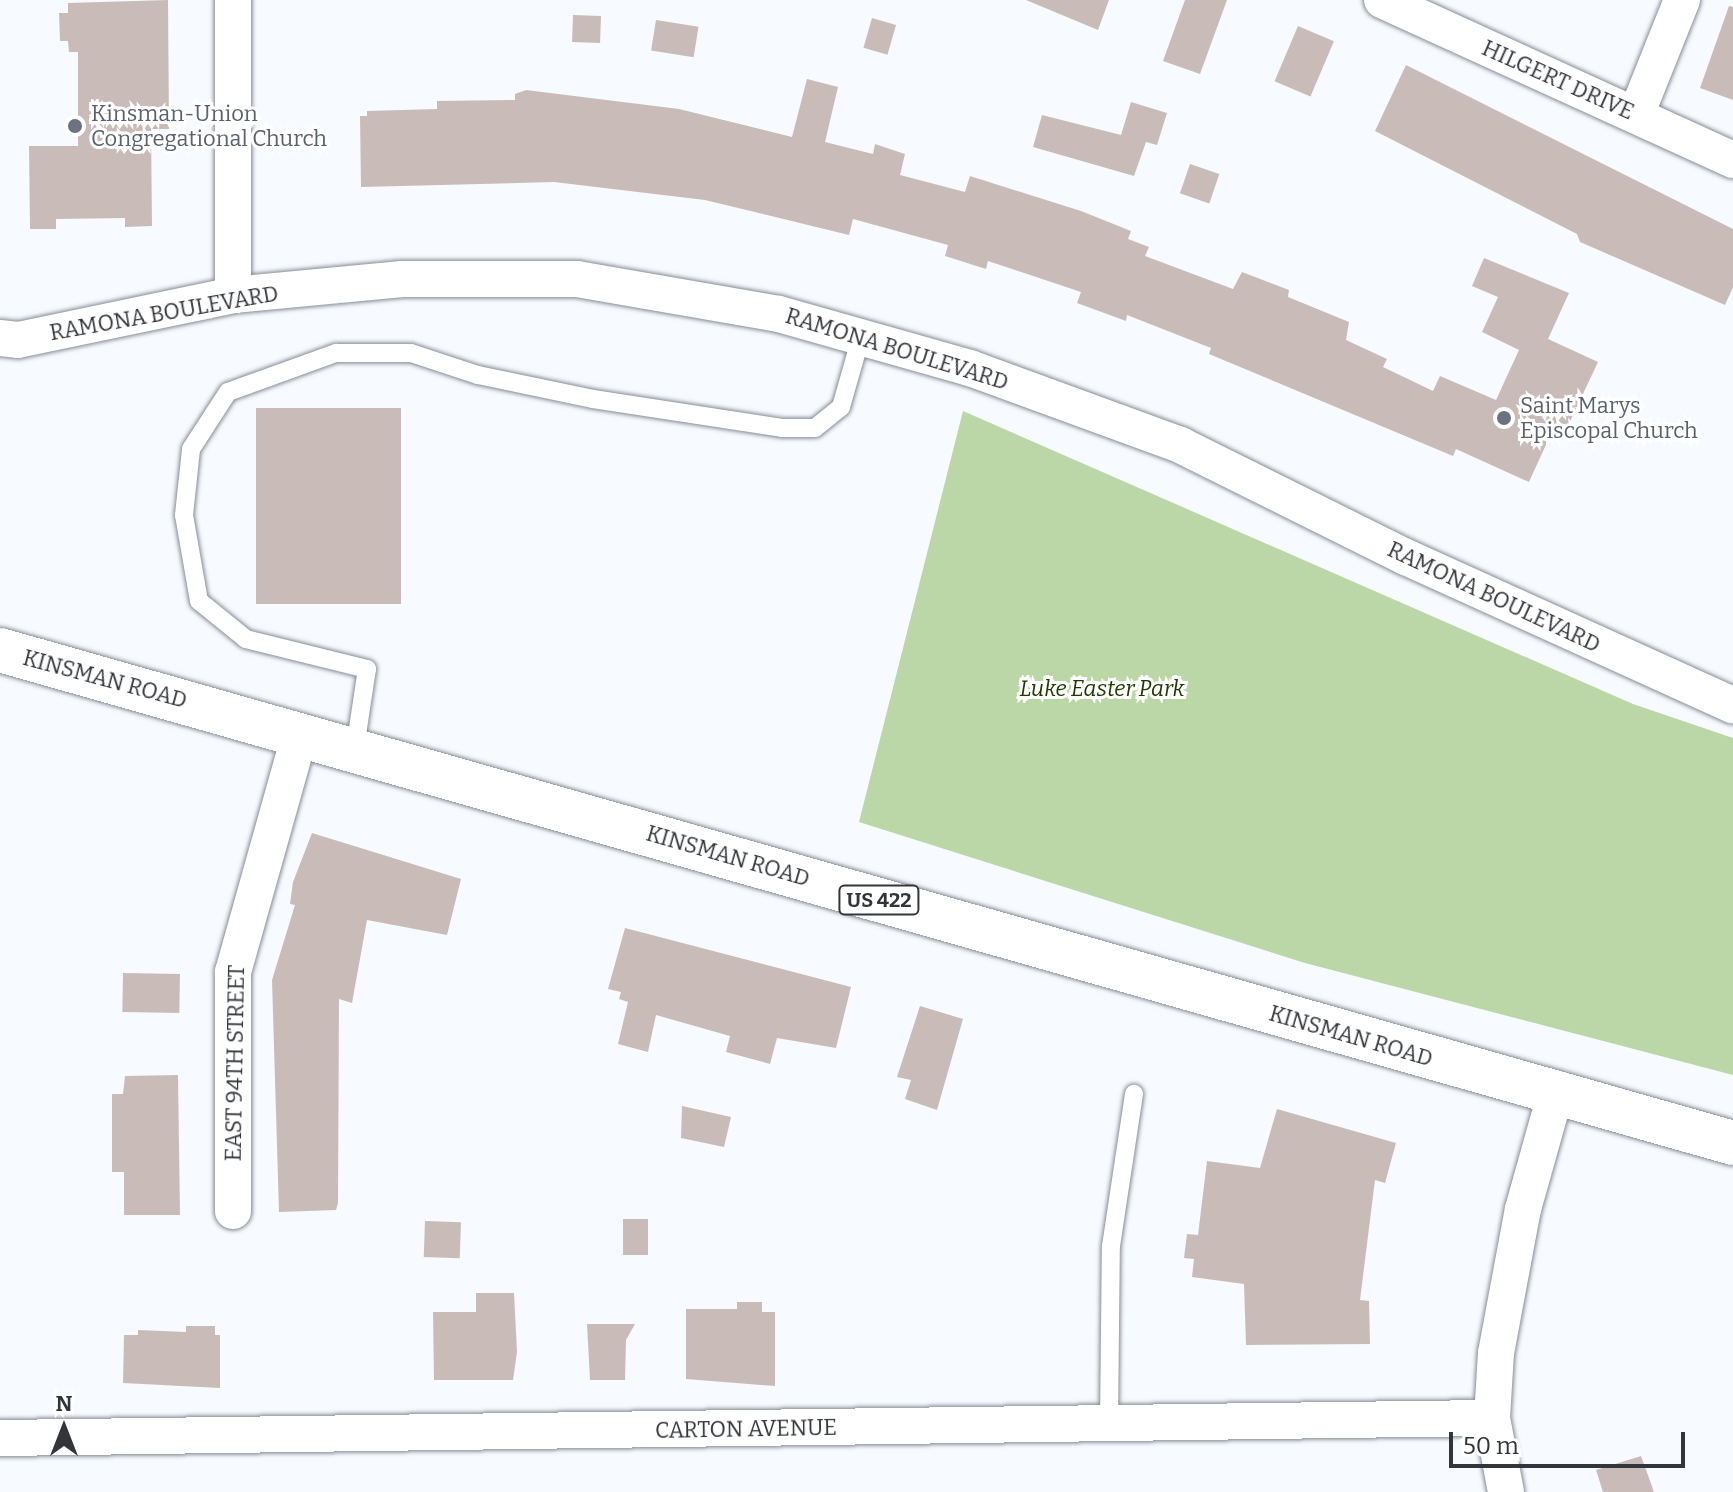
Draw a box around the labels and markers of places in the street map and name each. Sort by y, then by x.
place label: Kinsman-Union Congregational Church [91,100,327,152]
marker: Kinsman-Union Congregational Church [66,117,84,135]
place label: Saint Marys Episcopal Church [1520,392,1698,444]
marker: Saint Marys Episcopal Church [1495,409,1513,427]

